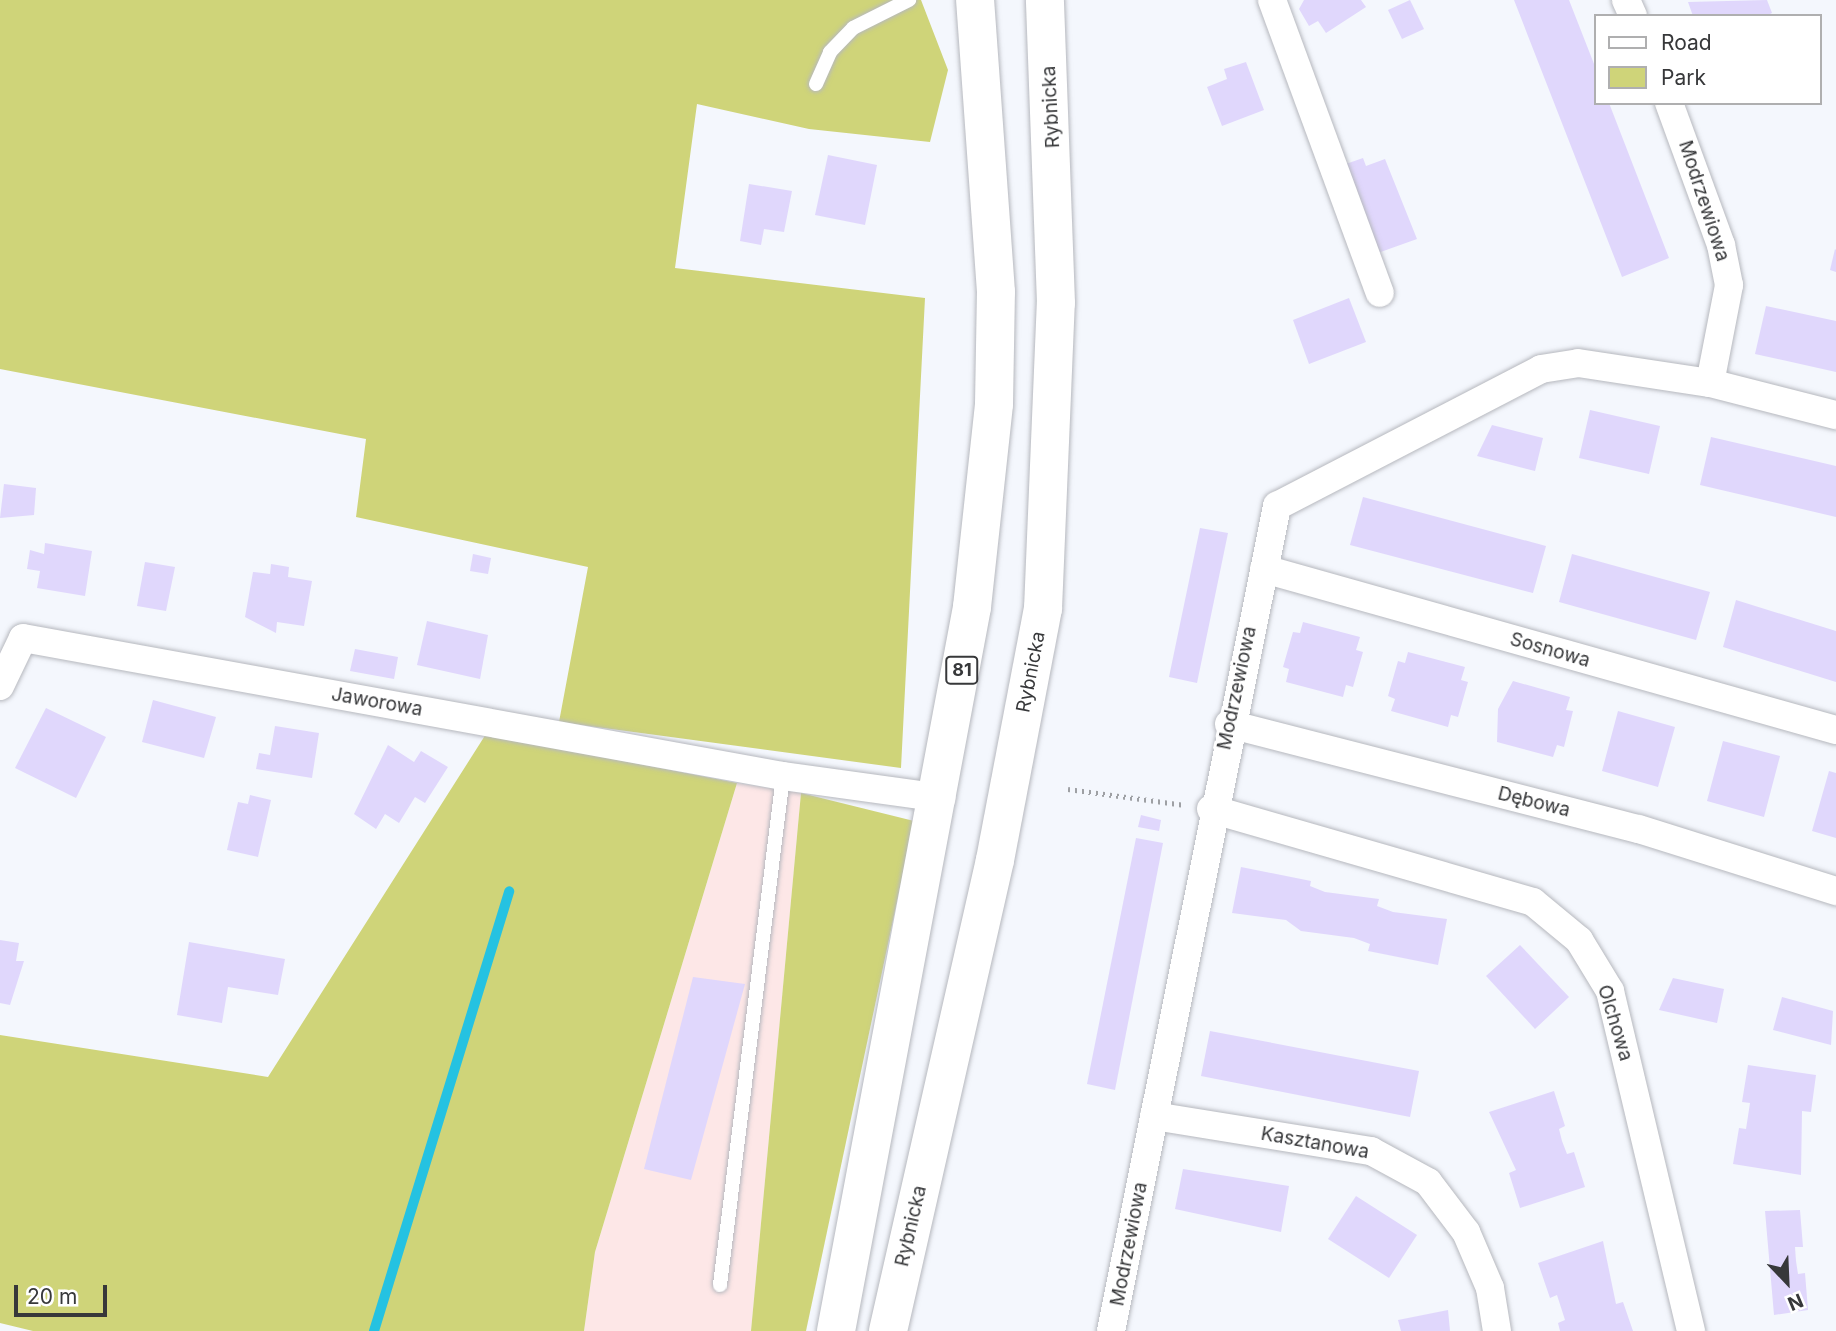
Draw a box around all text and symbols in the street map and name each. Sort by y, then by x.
legend [1594,14,1822,105]
text: Road [1661,30,1712,55]
street label: Rybnicka [1037,65,1065,149]
text: Park [1661,65,1706,90]
street label: Modrzewiowa [1674,138,1734,264]
street label: Modrzewiowa [1213,624,1261,752]
street label: Sosnowa [1507,628,1593,672]
street label: Rybnicka [1012,629,1050,715]
road number: 81 [944,656,979,684]
street label: Jaworowa [330,683,424,721]
street label: Dębowa [1495,782,1573,822]
street label: Olchowa [1593,982,1637,1064]
street label: Kasztanowa [1259,1122,1371,1164]
street label: Modrzewiowa [1106,1180,1152,1308]
street label: Rybnicka [891,1183,931,1269]
north arrow [1752,1247,1822,1317]
scale bar [18,1272,110,1316]
text: 20 m [27,1284,77,1309]
text: N [1784,1288,1807,1315]

